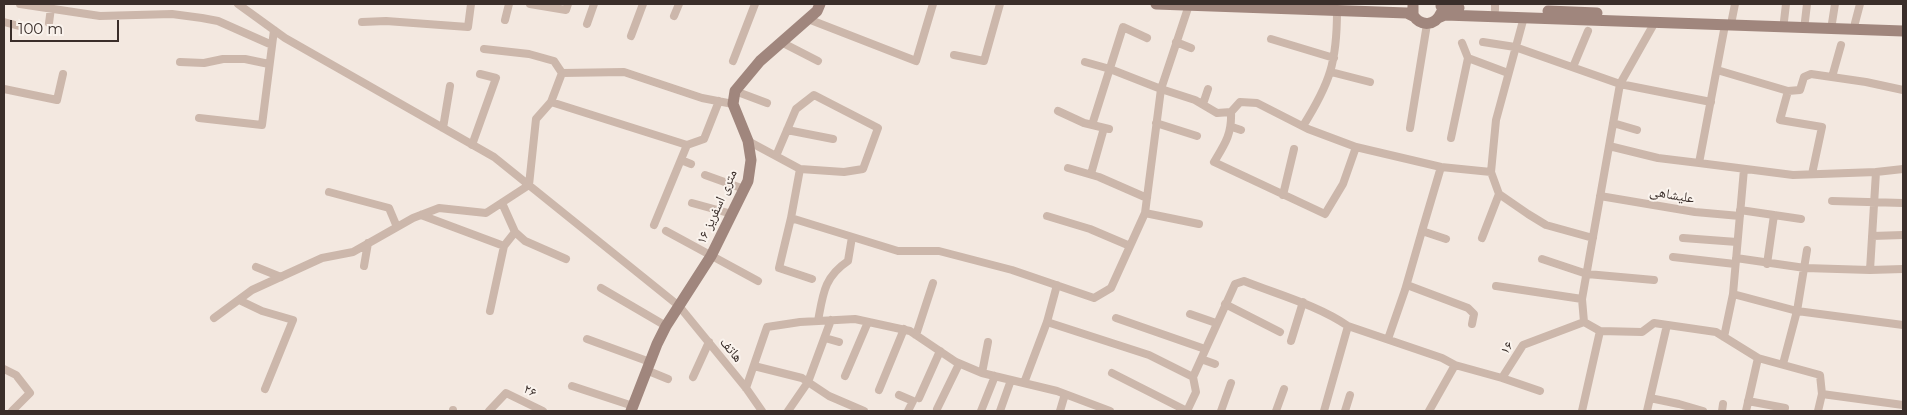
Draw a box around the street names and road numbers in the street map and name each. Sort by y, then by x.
street label: ۱۶ متری اسفریز [693,167,741,247]
street label: علیشاهی [1648,183,1696,207]
street label: هاتف [716,334,746,366]
street label: ۱۶ [1497,338,1517,358]
street label: ۲۶ [521,381,539,401]

